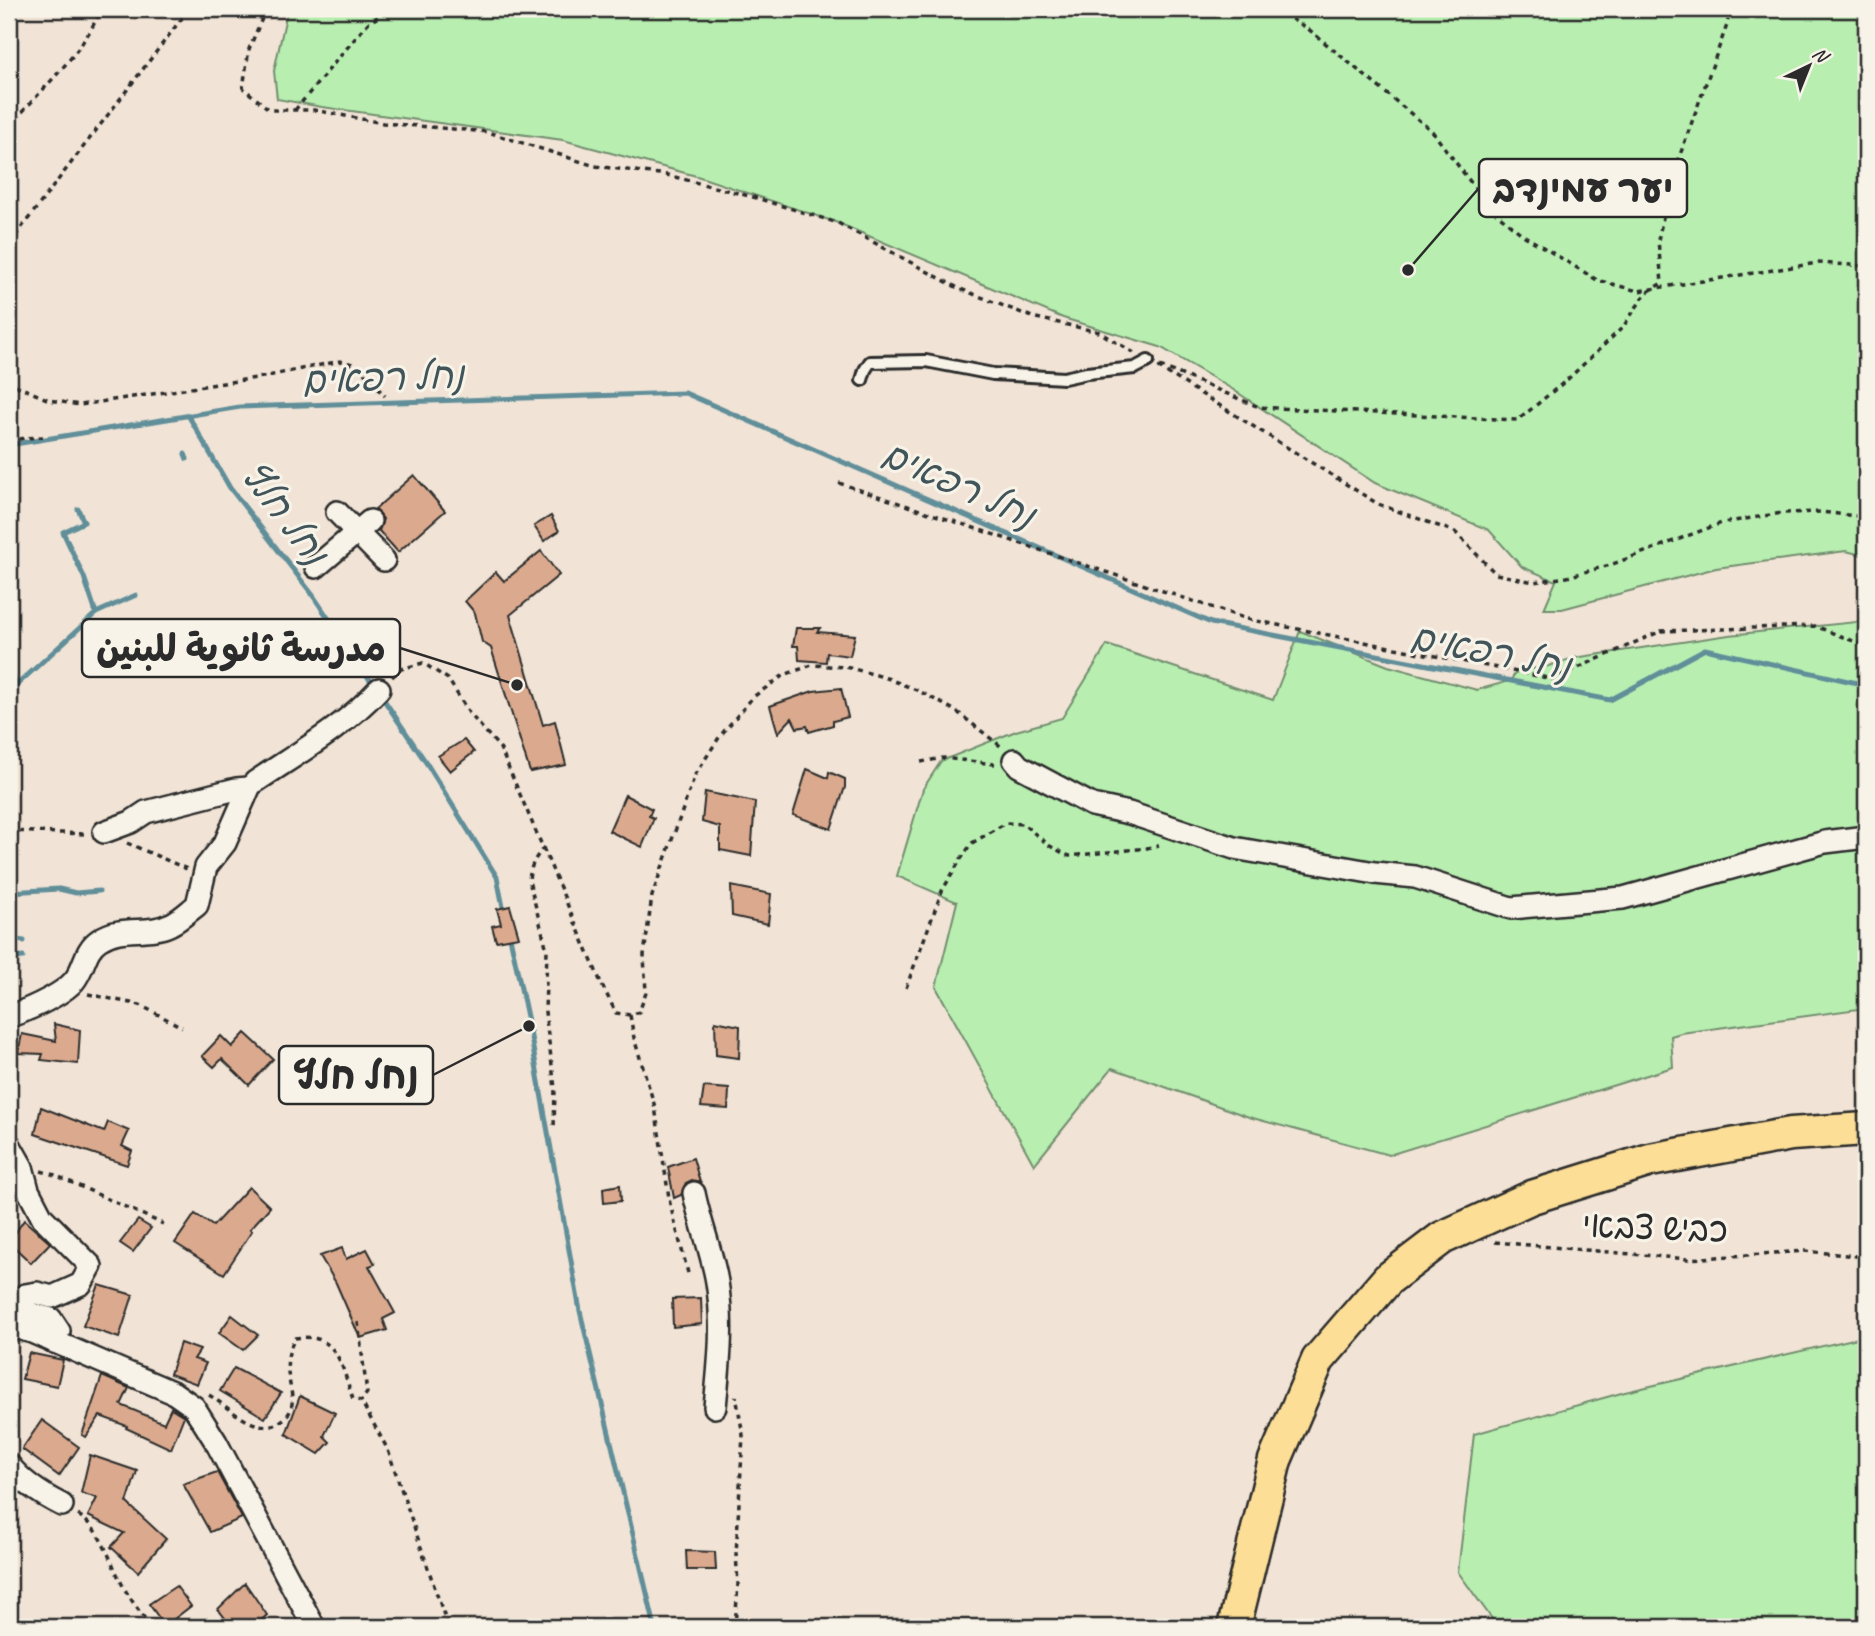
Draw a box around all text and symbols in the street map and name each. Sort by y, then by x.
north arrow [1773,32,1843,102]
text: N [1807,42,1835,69]
callout: יער עמינדב [1479,159,1687,217]
text: יער עמינדב [1492,165,1673,212]
water label: נחל רפאים [301,351,467,404]
water label: נחל רפאים [875,430,1044,540]
water label: נחל חלץ [231,453,340,576]
water label: נחל רפאים [1407,613,1577,690]
callout: مدرسة ثانوية للبنين [82,619,400,677]
text: مدرسة ثانوية للبنين [96,625,386,672]
callout: נחל חלץ [279,1046,433,1104]
text: נחל חלץ [293,1052,419,1099]
street label: כביש צבאי [1581,1202,1729,1253]

